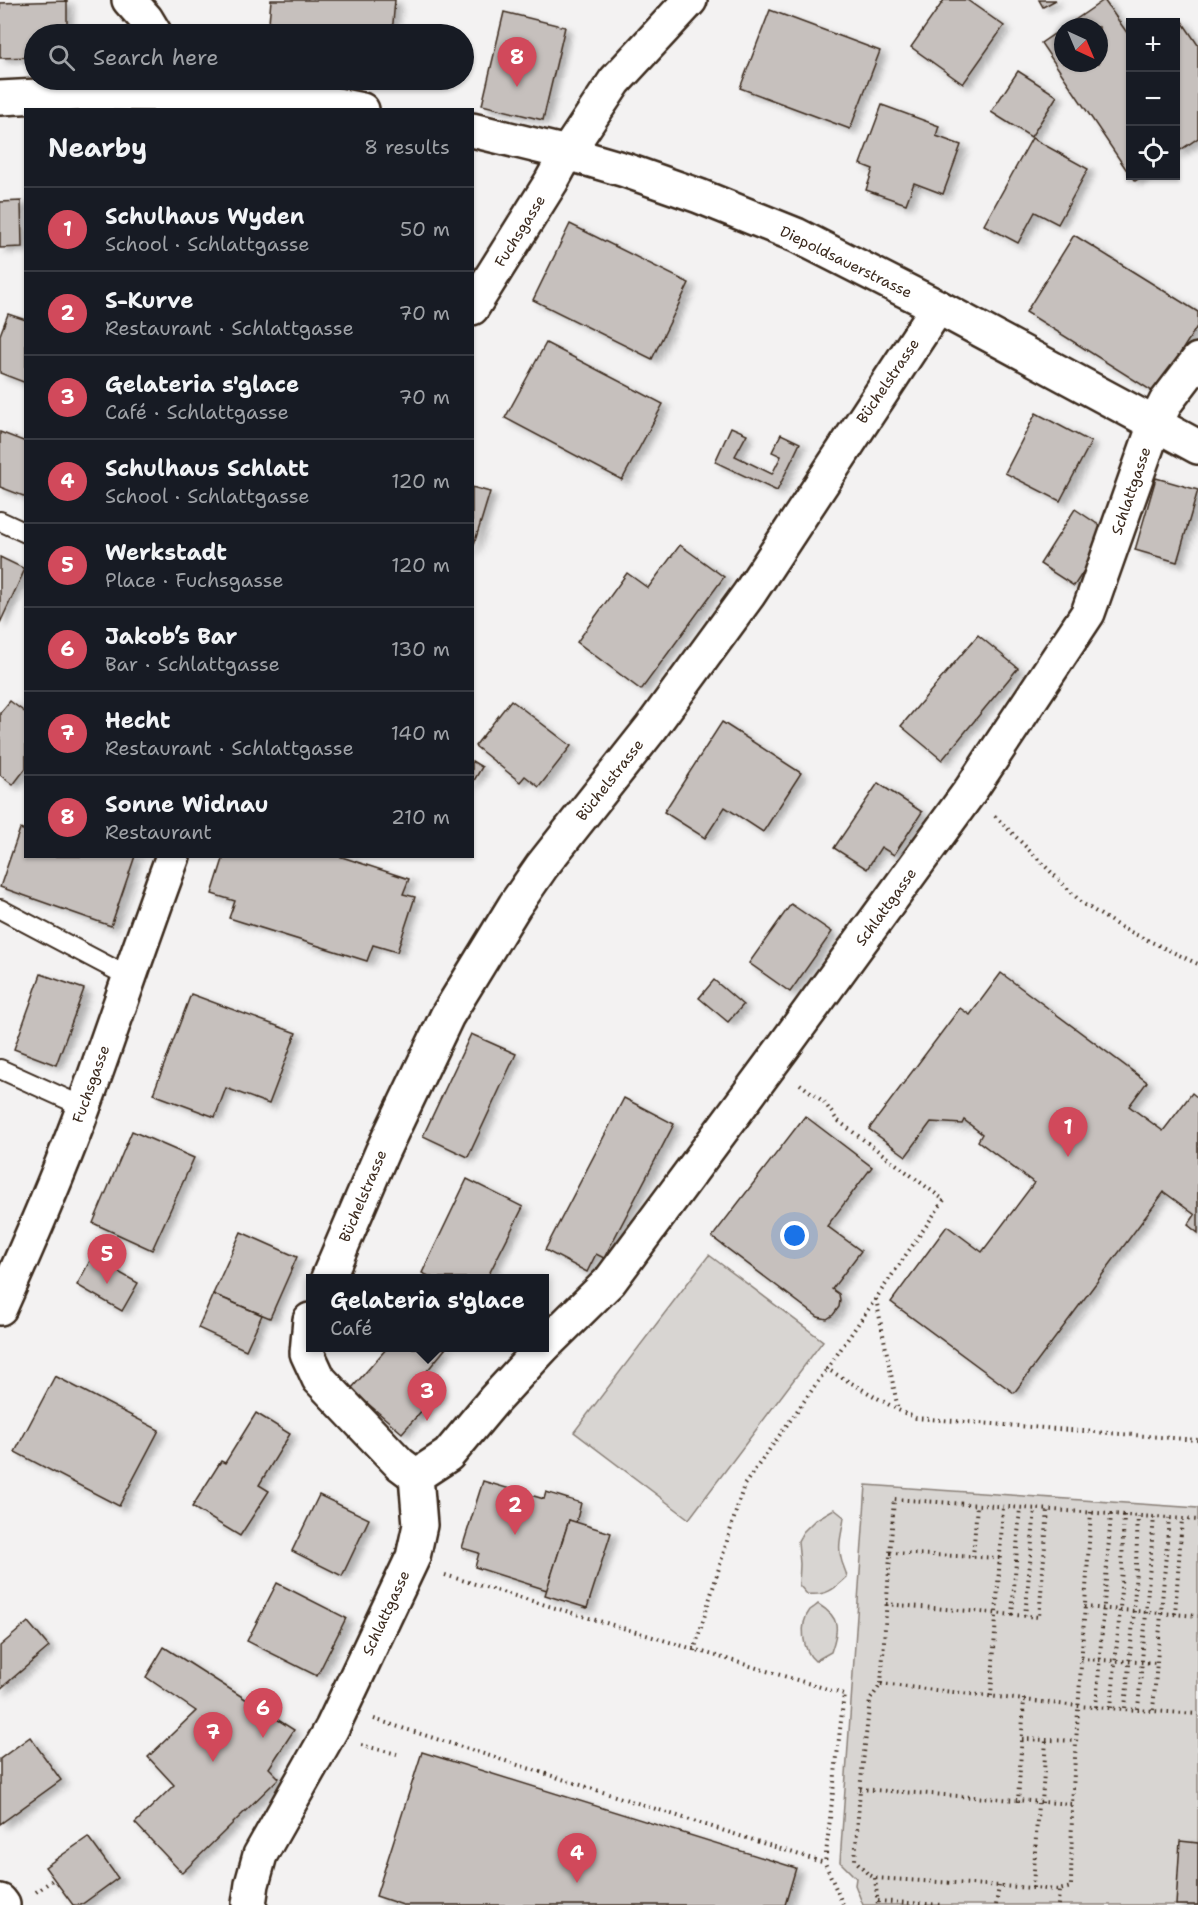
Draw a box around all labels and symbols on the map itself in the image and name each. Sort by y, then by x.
north arrow [1054,18,1108,72]
pin: 8 [498,38,536,87]
street label: Fuchsgasse [490,191,550,271]
street label: Diepoldsauerstrasse [777,221,915,303]
street label: Büchelstrasse [852,335,924,427]
street label: Schlattgasse [1107,444,1155,538]
street label: Büchelstrasse [572,735,648,825]
street label: Schlattgasse [851,864,921,950]
street label: Fuchsgasse [68,1042,114,1126]
pin: 1 [1048,1108,1088,1157]
street label: Büchelstrasse [335,1147,391,1245]
your location [780,1221,809,1250]
pin: 5 [88,1234,126,1284]
pin: 3 [408,1372,446,1421]
pin: 2 [496,1486,534,1535]
street label: Schlattgasse [358,1567,414,1659]
pin: 6 [244,1688,282,1738]
pin: 7 [194,1712,232,1762]
pin: 4 [558,1834,596,1883]

